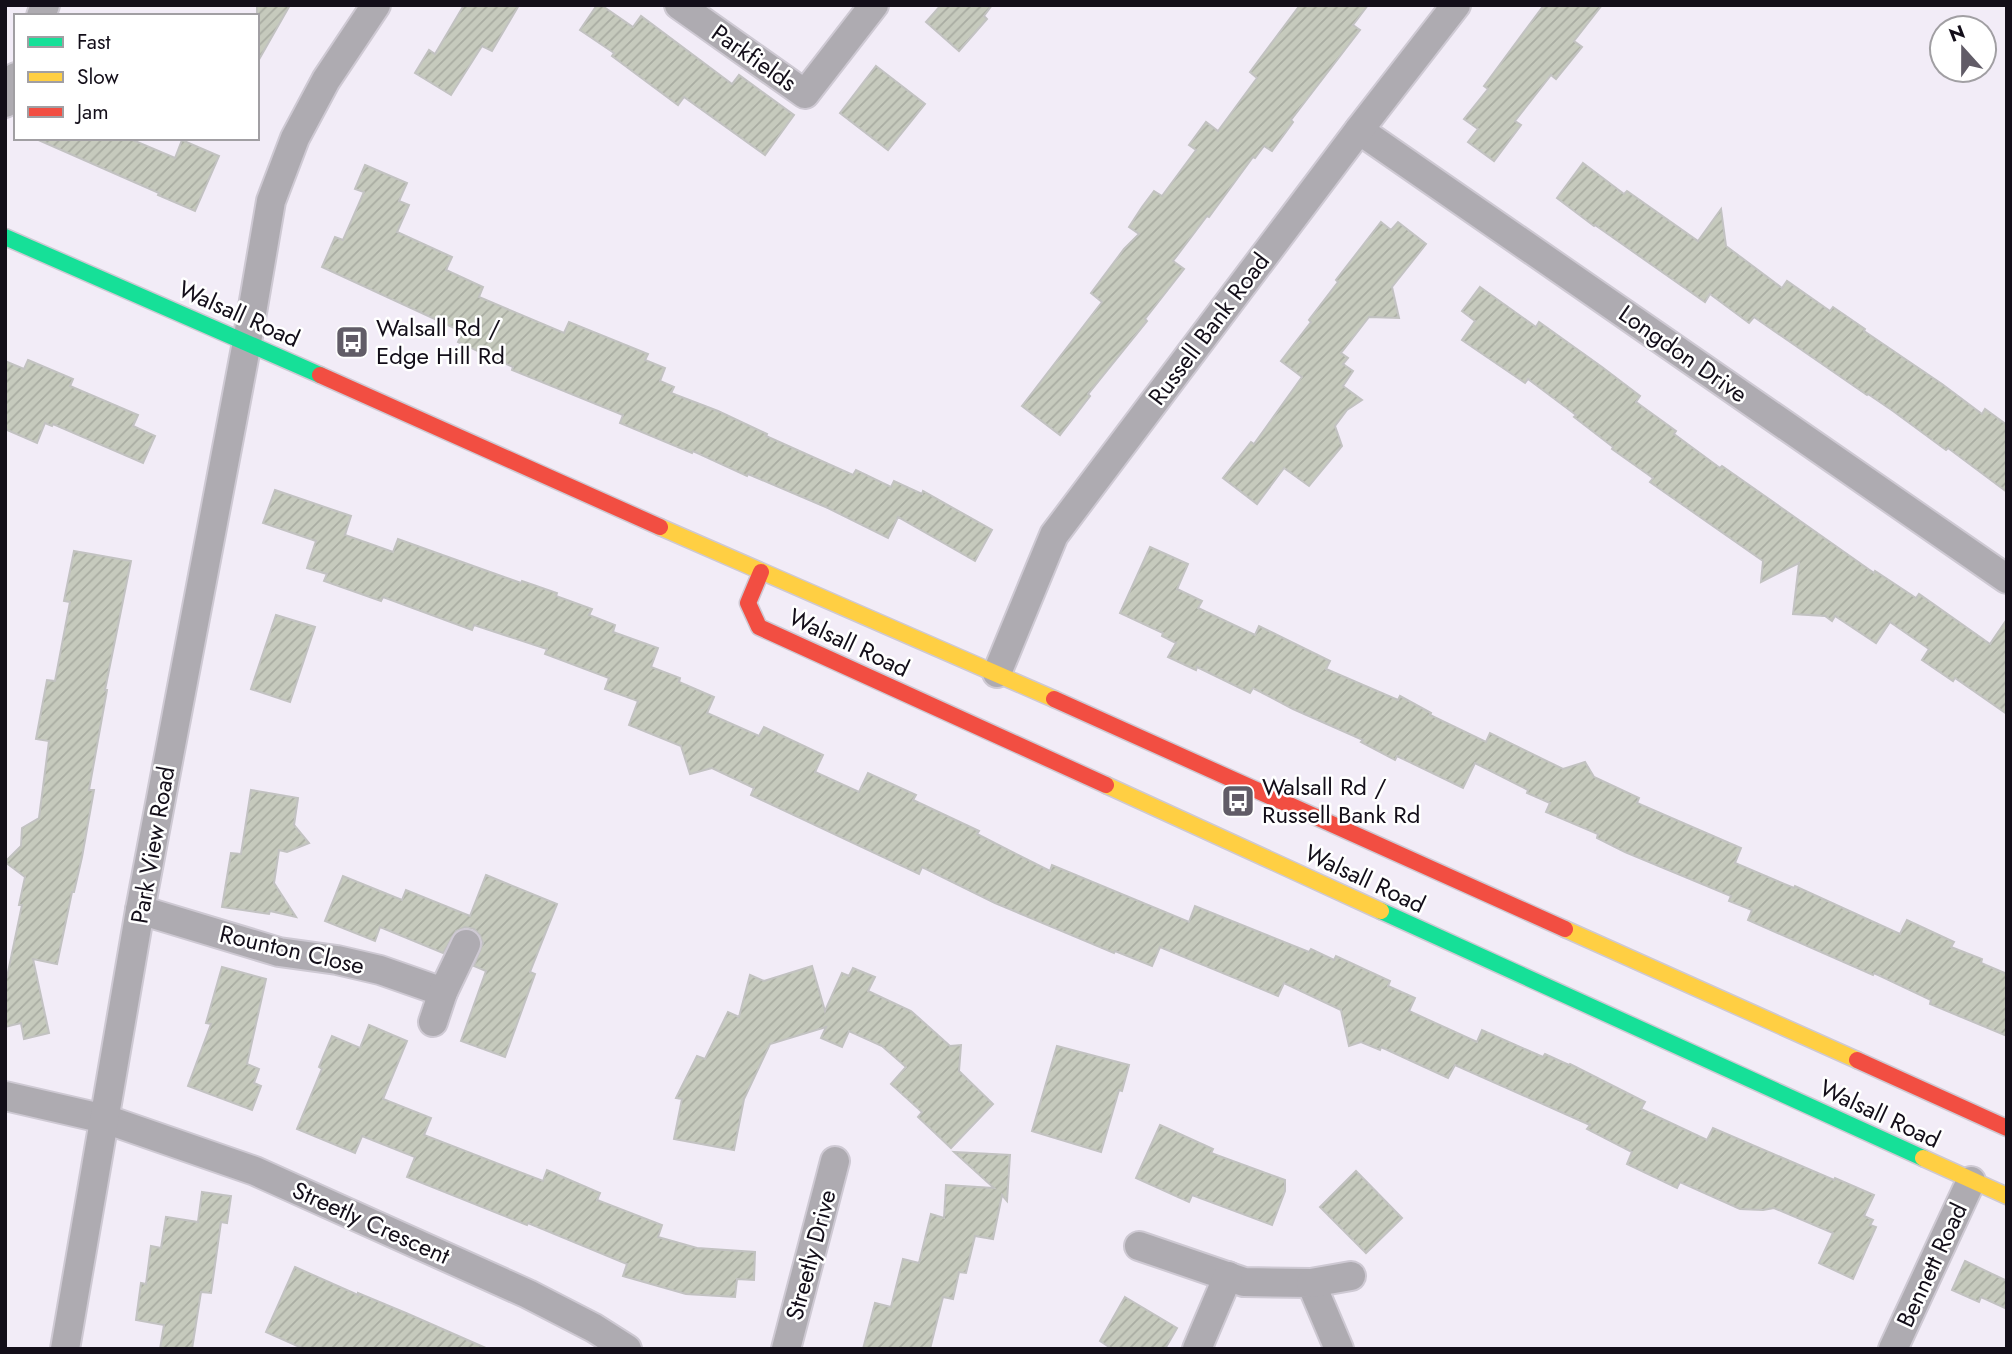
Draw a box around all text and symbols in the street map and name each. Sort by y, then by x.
legend [14,14,259,140]
north arrow [1928,14,1998,84]
street label: Parkfields [704,15,804,100]
text: N [1945,18,1969,49]
text: Fast [77,27,110,57]
text: Slow [77,62,119,92]
text: Jam [74,97,109,127]
street label: Russell Bank Road [1140,245,1278,412]
street label: Walsall Road [173,271,306,356]
street label: Longdon Drive [1612,296,1755,411]
place label: Walsall Rd / Edge Hill Rd [376,310,505,373]
bus stop icon: Walsall Rd / Edge Hill Rd [333,323,371,361]
street label: Walsall Road [783,599,915,686]
street label: Park View Road [121,763,184,926]
place label: Walsall Rd / Russell Bank Rd [1262,769,1420,832]
bus stop icon: Walsall Rd / Russell Bank Rd [1219,782,1257,820]
street label: Walsall Road [1299,835,1431,922]
street label: Rounton Close [216,916,368,983]
street label: Walsall Road [1814,1070,1946,1157]
street label: Streetly Crescent [287,1172,456,1273]
street label: Streetly Drive [776,1186,845,1324]
street label: Bennett Road [1887,1197,1976,1333]

